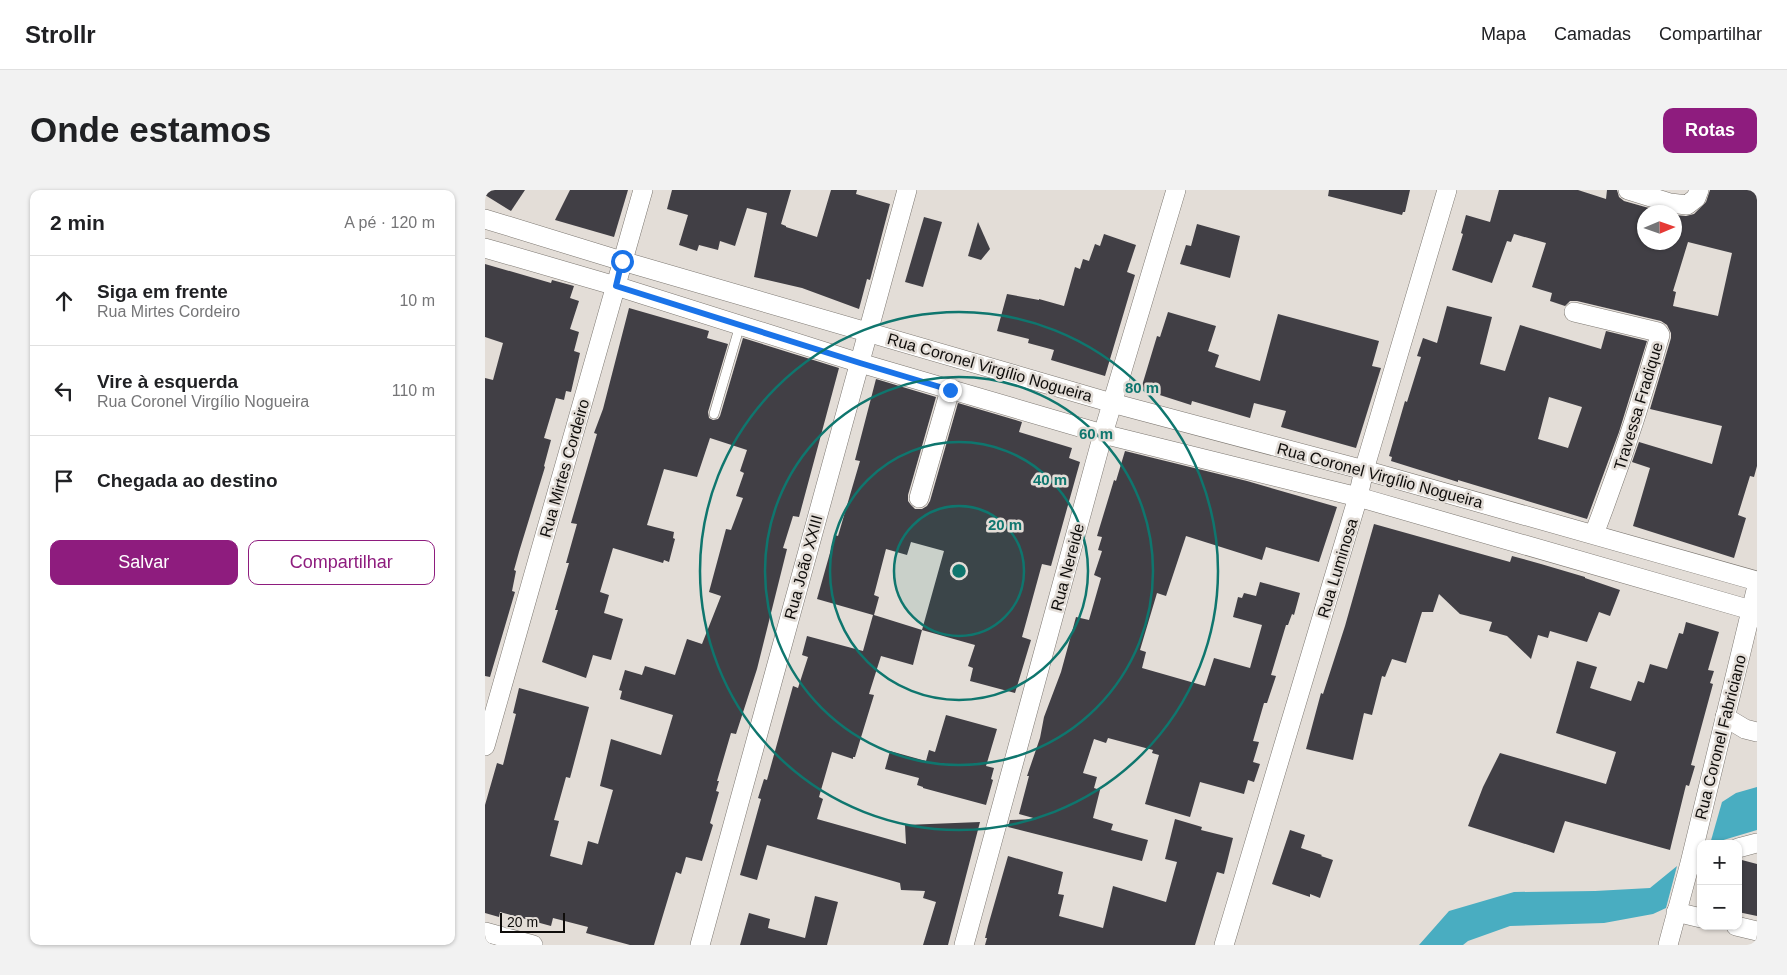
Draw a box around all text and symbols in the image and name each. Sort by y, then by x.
text: Strollr [25,21,96,48]
text: Mapa [1481,24,1526,44]
text: Camadas [1554,24,1631,44]
text: Compartilhar [1659,24,1762,44]
button: Rotas [1663,108,1757,153]
text: Onde estamos [30,110,271,149]
north arrow [1637,205,1682,250]
text: 2 min [50,211,105,234]
text: A pé · 120 m [344,214,435,231]
route start [611,250,634,273]
text: Siga em frente [97,281,228,302]
icon: ahead [50,287,78,315]
text: 10 m [399,292,435,309]
text: Rua Mirtes Cordeiro [97,303,240,320]
street label: Rua Coronel Virgílio Nogueira [885,330,1094,405]
street label: Travessa Fradique [1611,340,1666,472]
text: Vire à esquerda [97,371,238,392]
icon: left [50,377,78,405]
route end [939,379,962,402]
text: 80 m [1125,379,1159,396]
text: 110 m [392,382,435,399]
text: Rua Coronel Virgílio Nogueira [97,393,309,410]
street label: Rua Mirtes Cordeiro [537,397,592,539]
text: 60 m [1079,425,1113,442]
street label: Rua Coronel Virgílio Nogueira [1275,440,1485,511]
icon: arrive [50,467,78,495]
text: Chegada ao destino [97,470,278,491]
text: 40 m [1033,471,1067,488]
street label: Rua João XXIII [781,513,826,621]
text: 20 m [988,516,1022,533]
street label: Rua Luminosa [1314,516,1361,620]
street label: Rua Nereide [1048,521,1087,613]
button: Salvar [50,540,238,585]
button: Compartilhar [248,540,435,585]
centre of rings [950,562,968,580]
street label: Rua Coronel Fabriciano [1692,653,1749,821]
map controls [1697,840,1742,930]
button: + [1697,840,1742,885]
button: − [1697,885,1742,930]
scale bar [500,910,565,933]
text: 20 m [507,914,538,930]

